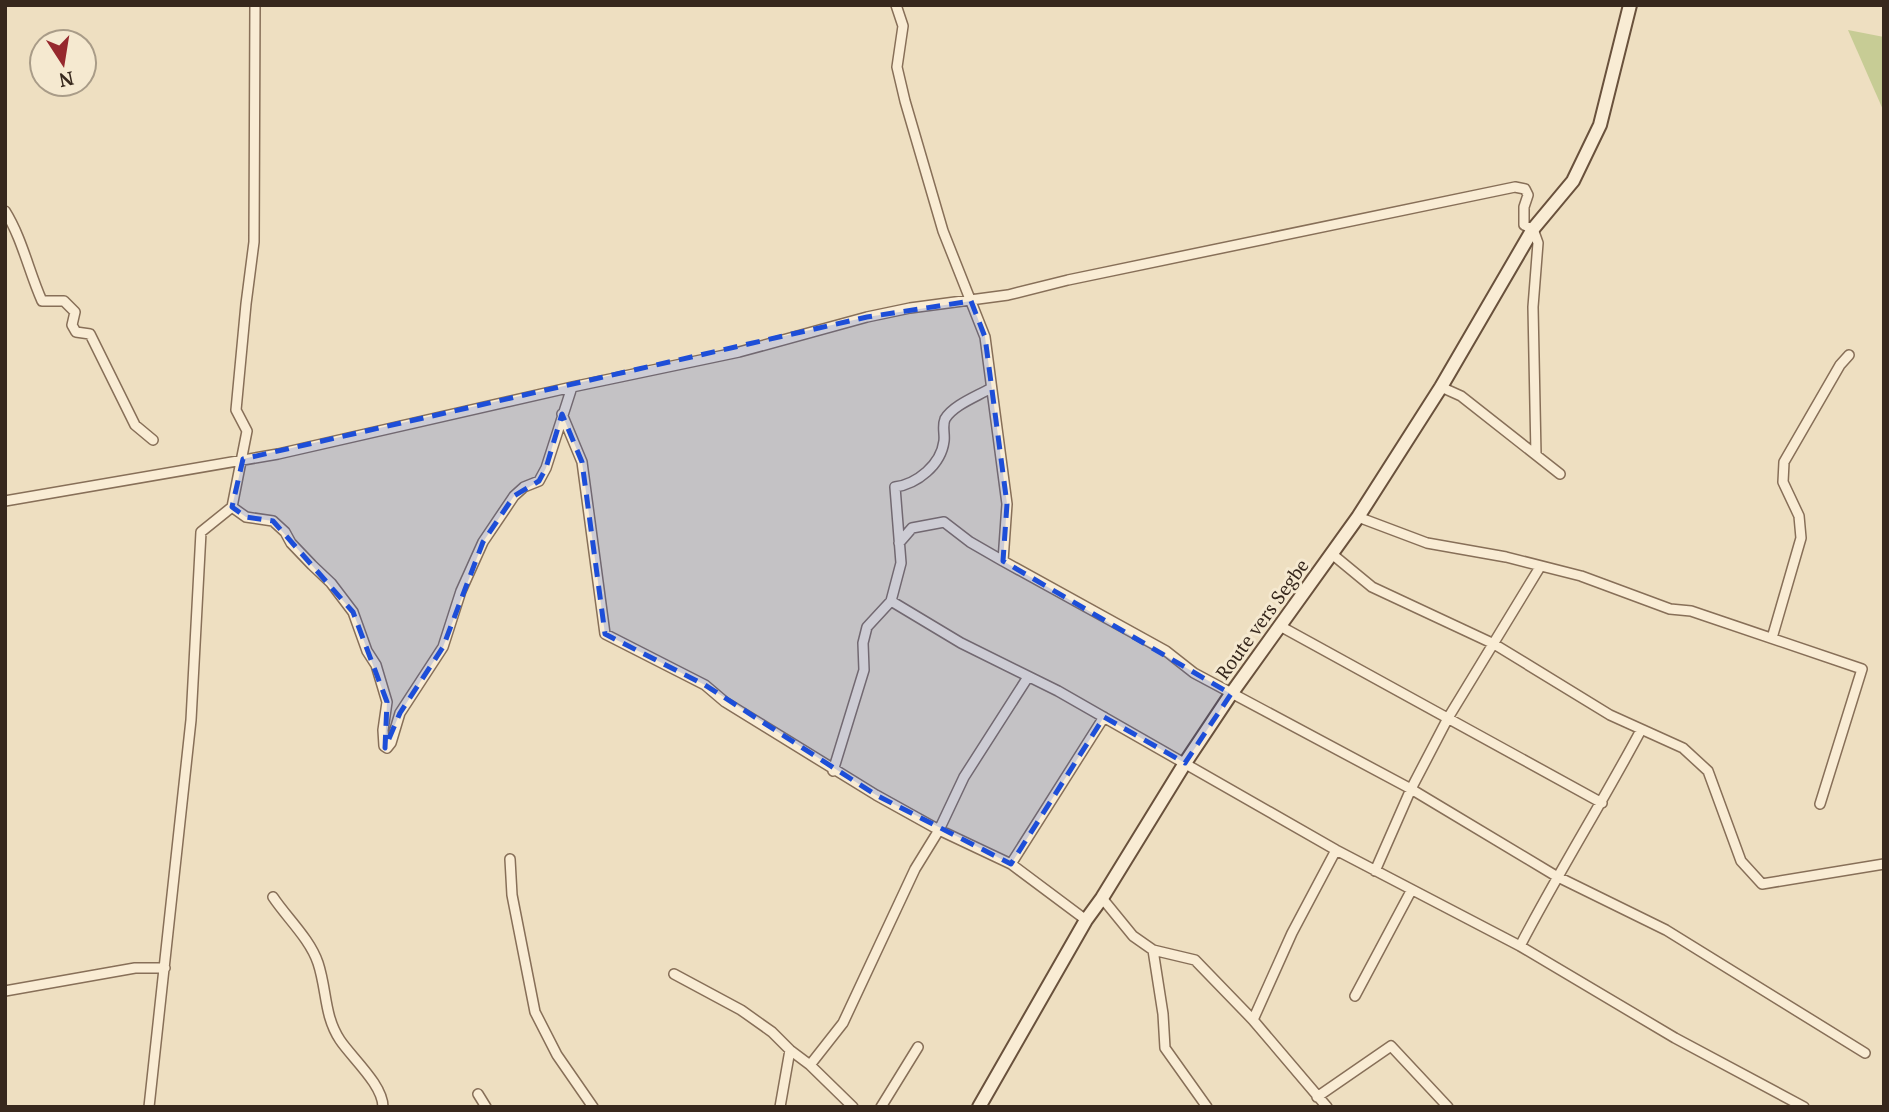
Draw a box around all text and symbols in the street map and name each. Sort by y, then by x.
north arrow [28,28,98,98]
text: N [56,66,76,94]
street label: Route vers Segbe [1209,554,1314,684]

